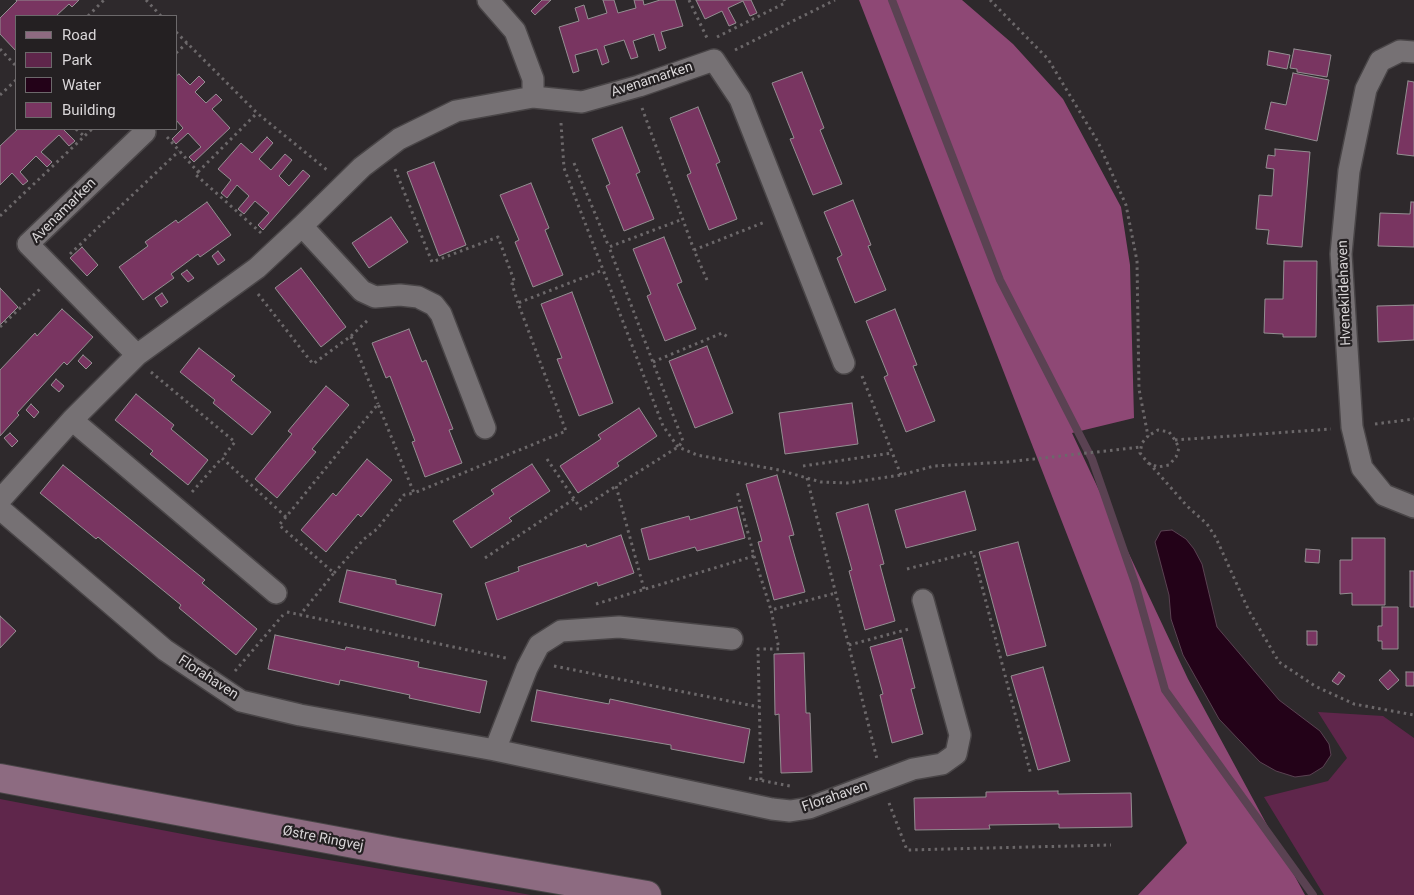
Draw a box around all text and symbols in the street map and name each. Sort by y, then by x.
legend [15,15,178,130]
text: Road [62,26,96,44]
text: Park [62,51,92,69]
street label: Avenamarken [609,59,695,101]
text: Water [62,76,101,94]
text: Building [62,101,116,119]
street label: Avenamarken [28,175,100,247]
street label: Hvenekildehaven [1335,240,1355,346]
street label: Florahaven [175,652,241,704]
street label: Florahaven [800,778,870,816]
street label: Østre Ringvej [281,823,365,855]

